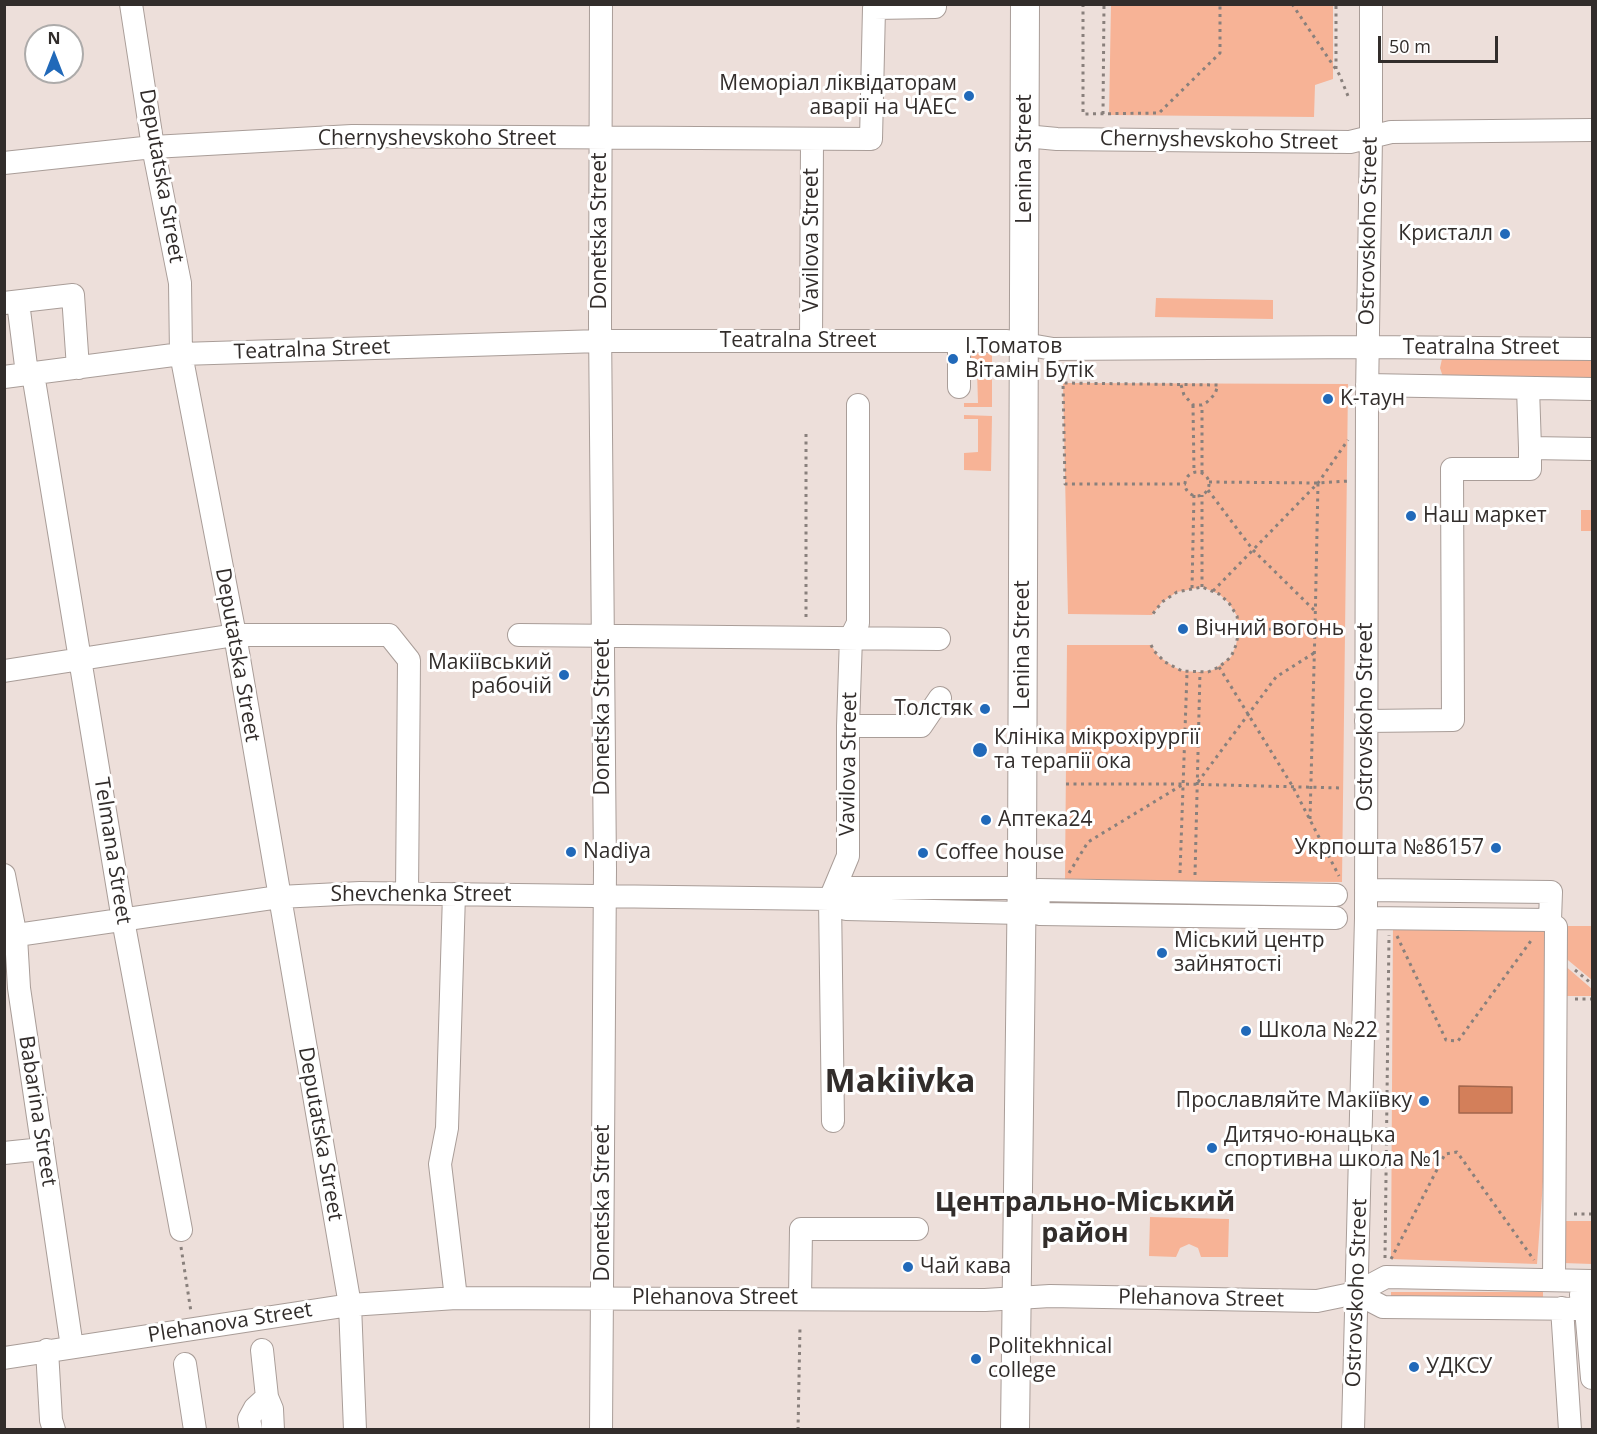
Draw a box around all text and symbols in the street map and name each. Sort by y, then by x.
north arrow [24,24,84,84]
scale bar [1381,24,1501,62]
text: N [47,27,61,49]
text: 50 m [1389,34,1431,58]
place label: Меморіал ліквідаторам аварії на ЧАЕС [719,71,957,121]
street label: Deputatska Street [133,87,189,265]
marker: Меморіал ліквідаторам аварії на ЧАЕС [962,89,976,103]
street label: Lenina Street [1012,94,1038,224]
street label: Chernyshevskoho Street [318,126,556,152]
street label: Chernyshevskoho Street [1100,126,1338,156]
street label: Ostrovskoho Street [1355,136,1383,326]
street label: Donetska Street [587,153,613,309]
street label: Vavilova Street [799,168,825,312]
place label: Кристалл [1398,221,1493,247]
marker: Кристалл [1498,227,1512,241]
street label: Teatralna Street [720,328,876,354]
place label: І.Томатов Вітамін Бутік [965,334,1094,384]
street label: Teatralna Street [233,335,391,365]
street label: Teatralna Street [1403,335,1559,361]
marker: І.Томатов Вітамін Бутік [946,352,960,366]
place label: K-таун [1340,386,1405,412]
marker: K-таун [1321,392,1335,406]
place label: Наш маркет [1423,503,1547,529]
marker: Наш маркет [1404,509,1418,523]
street label: Deputatska Street [209,566,265,744]
street label: Lenina Street [1010,580,1036,710]
place label: Вічний вогонь [1195,616,1344,642]
marker: Вічний вогонь [1176,622,1190,636]
street label: Ostrovskoho Street [1353,623,1379,811]
street label: Donetska Street [590,639,616,795]
place label: Макіївський рабочій [428,650,552,700]
marker: Макіївський рабочій [557,668,571,682]
street label: Vavilova Street [835,692,863,836]
place label: Толстяк [894,696,973,722]
marker: Толстяк [978,702,992,716]
place label: Клініка мікрохірургії та терапії ока [994,725,1200,775]
marker: Клініка мікрохірургії та терапії ока [971,741,989,759]
street label: Telmana Street [88,776,136,926]
place label: Аптека24 [998,807,1093,833]
marker: Аптека24 [979,813,993,827]
place label: Укрпошта №86157 [1295,835,1484,861]
place label: Nadiya [583,839,651,865]
place label: Coffee house [935,840,1064,866]
marker: Укрпошта №86157 [1489,841,1503,855]
marker: Nadiya [564,845,578,859]
marker: Coffee house [916,846,930,860]
street label: Shevchenka Street [330,882,512,908]
place label: Міський центр зайнятості [1174,928,1325,978]
marker: Міський центр зайнятості [1155,946,1169,960]
place label: Школа №22 [1258,1018,1378,1044]
marker: Школа №22 [1239,1024,1253,1038]
street label: Babarina Street [13,1034,61,1188]
street label: Deputatska Street [292,1045,348,1223]
district label: Makiivka [825,1063,975,1103]
place label: Прославляйте Макіївку [1176,1088,1412,1114]
marker: Прославляйте Макіївку [1417,1094,1431,1108]
place label: Дитячо-юнацька спортивна школа №1 [1224,1123,1443,1173]
street label: Donetska Street [590,1125,616,1281]
marker: Дитячо-юнацька спортивна школа №1 [1205,1141,1219,1155]
district label: Центрально-Міський район [935,1187,1235,1250]
street label: Ostrovskoho Street [1341,1198,1373,1388]
place label: Чай кава [920,1254,1011,1280]
marker: Чай кава [901,1260,915,1274]
street label: Plehanova Street [632,1285,798,1311]
street label: Plehanova Street [1118,1285,1284,1313]
street label: Plehanova Street [146,1298,314,1348]
place label: Politekhnical college [988,1334,1112,1384]
marker: Politekhnical college [969,1352,983,1366]
place label: УДКСУ [1426,1354,1492,1380]
marker: УДКСУ [1407,1360,1421,1374]

